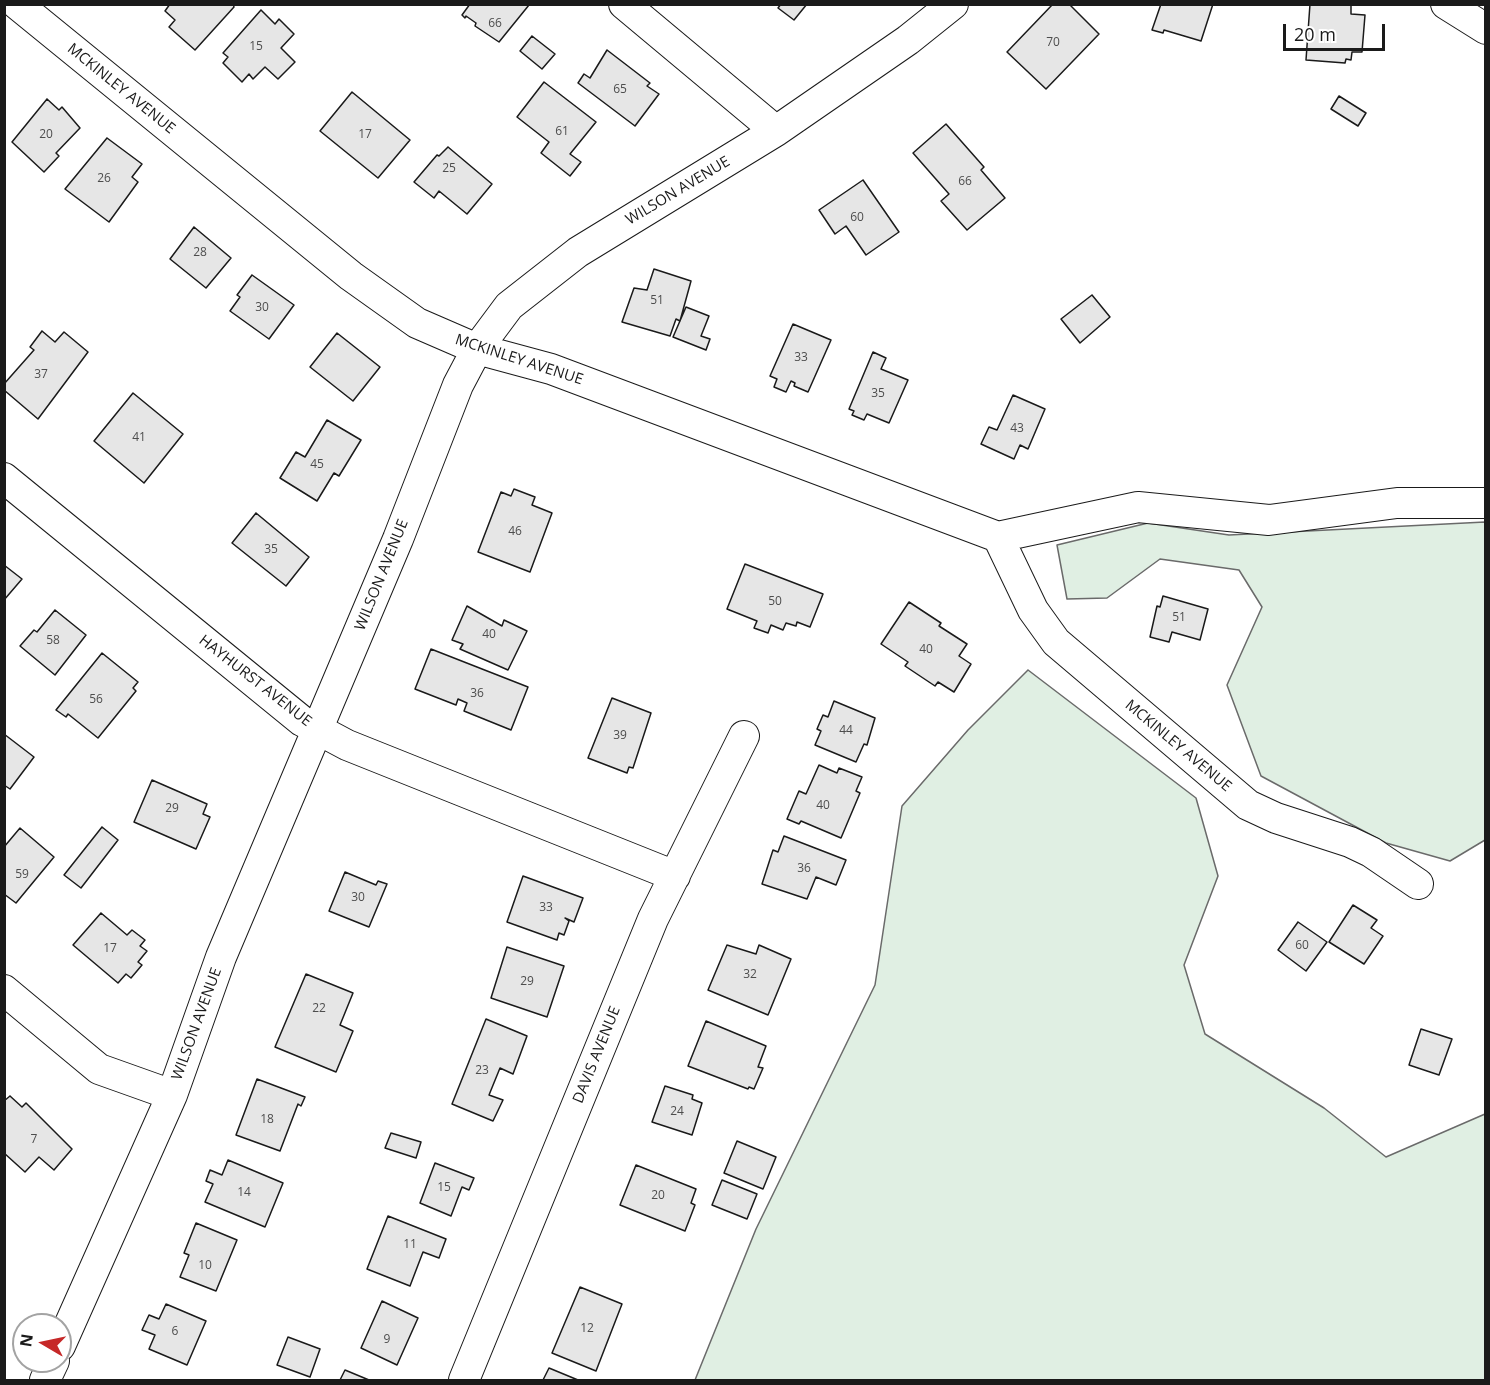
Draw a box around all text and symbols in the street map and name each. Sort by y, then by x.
scale bar [1286,12,1388,50]
house number: 66 [488,17,502,31]
text: 20 m [1294,22,1336,46]
house number: 70 [1046,36,1060,50]
street label: MCKINLEY AVENUE [64,40,178,138]
house number: 15 [249,40,263,54]
house number: 65 [613,83,627,97]
house number: 61 [555,125,569,139]
house number: 20 [39,128,53,142]
house number: 17 [358,128,372,142]
street label: WILSON AVENUE [623,153,733,229]
house number: 25 [442,162,456,176]
house number: 26 [97,172,111,186]
house number: 66 [958,175,972,189]
house number: 60 [850,211,864,225]
house number: 28 [193,246,207,260]
house number: 51 [650,294,664,308]
house number: 30 [255,301,269,315]
street label: MCKINLEY AVENUE [453,331,585,389]
house number: 33 [794,351,808,365]
house number: 37 [34,368,48,382]
house number: 35 [871,387,885,401]
house number: 43 [1010,422,1024,436]
house number: 41 [132,431,146,445]
house number: 45 [310,458,324,472]
street label: WILSON AVENUE [352,517,412,633]
house number: 46 [508,525,522,539]
house number: 35 [264,543,278,557]
house number: 50 [768,595,782,609]
house number: 51 [1172,611,1186,625]
house number: 40 [482,628,496,642]
street label: HAYHURST AVENUE [195,631,315,731]
house number: 58 [46,634,60,648]
house number: 40 [919,643,933,657]
house number: 36 [470,687,484,701]
house number: 56 [89,693,103,707]
street label: MCKINLEY AVENUE [1121,696,1235,796]
house number: 44 [839,724,853,738]
house number: 39 [613,729,627,743]
house number: 40 [816,799,830,813]
house number: 29 [165,802,179,816]
house number: 36 [797,862,811,876]
house number: 59 [15,868,29,882]
house number: 30 [351,891,365,905]
house number: 33 [539,901,553,915]
house number: 60 [1295,939,1309,953]
house number: 17 [103,942,117,956]
street label: WILSON AVENUE [168,965,226,1083]
house number: 32 [743,968,757,982]
house number: 29 [520,975,534,989]
house number: 22 [312,1002,326,1016]
street label: DAVIS AVENUE [569,1004,625,1106]
house number: 23 [475,1064,489,1078]
house number: 24 [670,1105,684,1119]
house number: 18 [260,1113,274,1127]
house number: 7 [31,1133,37,1147]
house number: 15 [437,1181,451,1195]
house number: 14 [237,1186,251,1200]
house number: 20 [651,1189,665,1203]
house number: 11 [403,1238,417,1252]
house number: 10 [198,1259,212,1273]
north arrow [12,1313,72,1373]
house number: 12 [580,1322,594,1336]
house number: 6 [172,1325,178,1339]
text: N [14,1332,38,1349]
house number: 9 [384,1333,390,1347]

